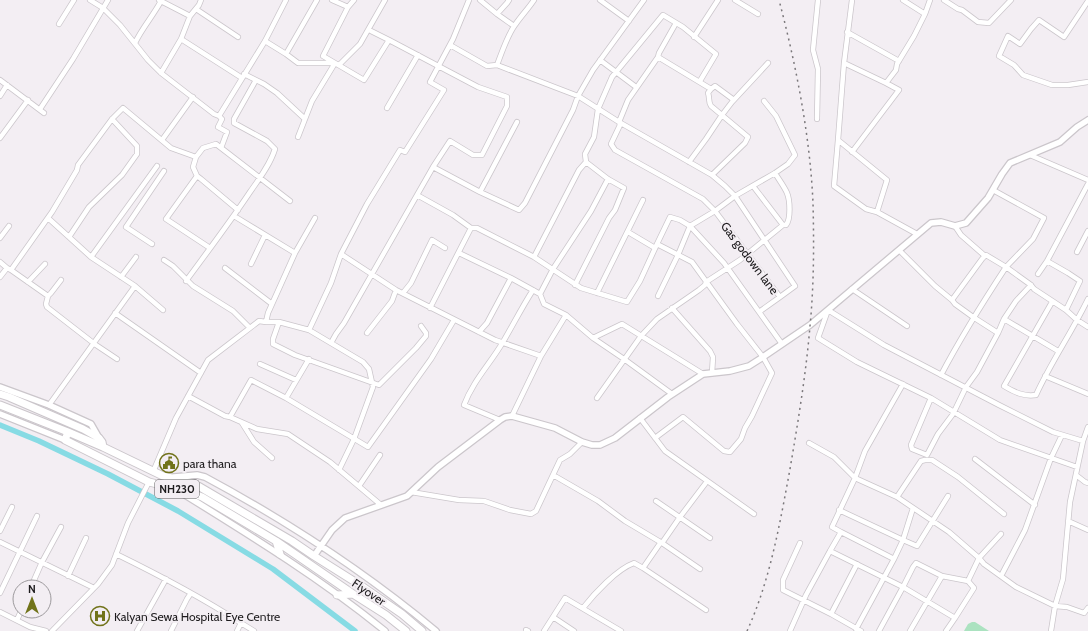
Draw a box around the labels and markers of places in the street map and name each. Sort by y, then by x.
public building icon: para thana [158,452,180,474]
place label: para thana [183,456,237,471]
hospital icon: Kalyan Sewa Hospital Eye Centre [89,605,111,627]
place label: Kalyan Sewa Hospital Eye Centre [114,609,280,624]

